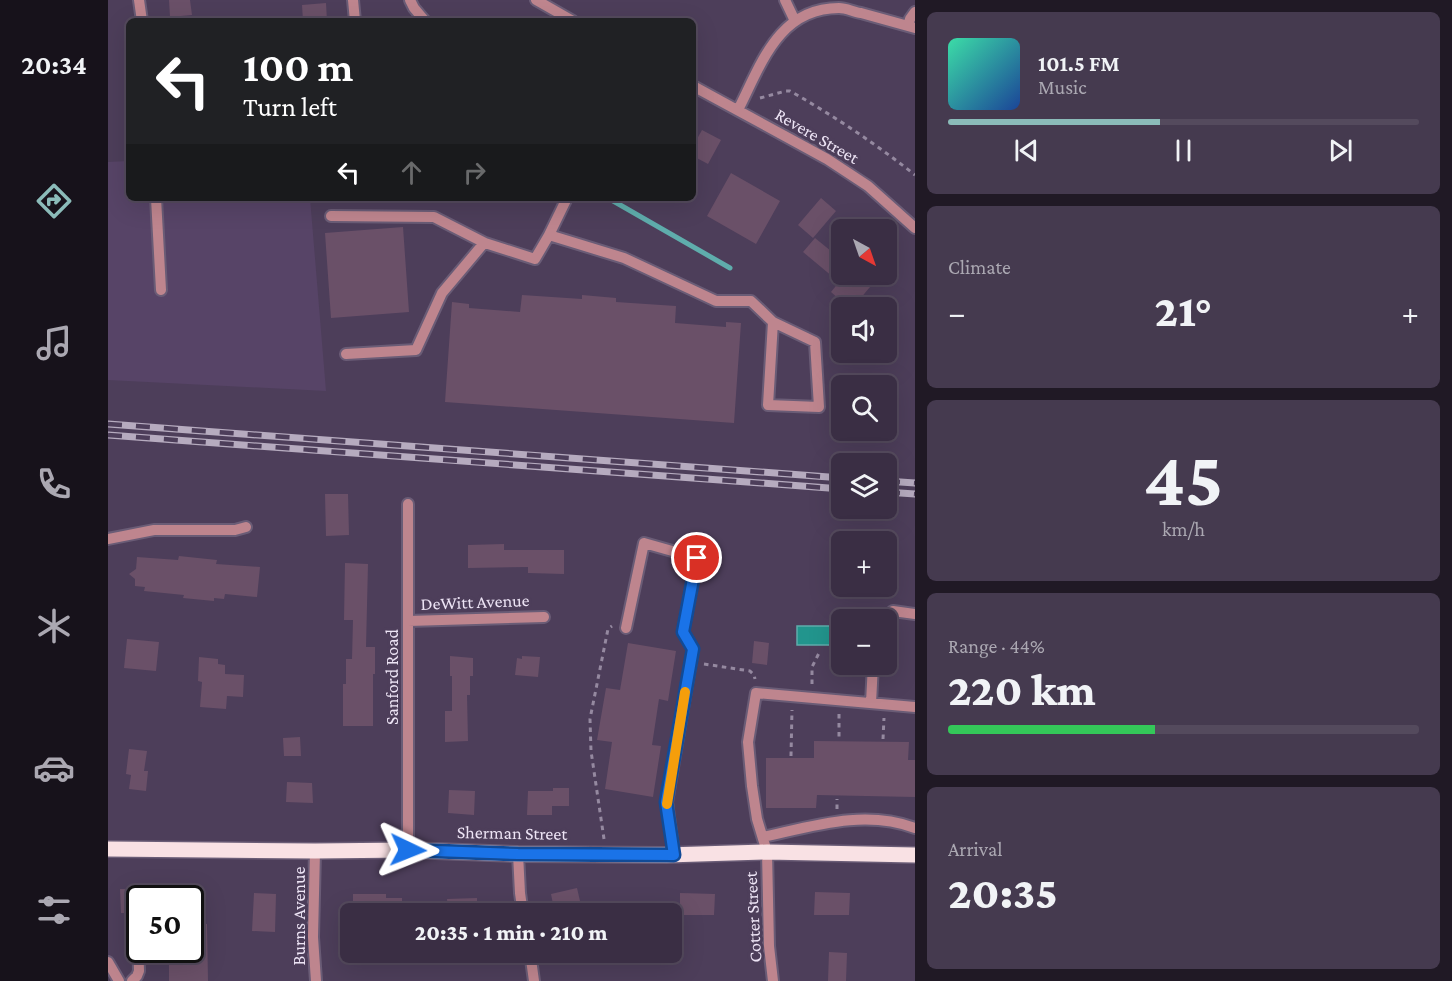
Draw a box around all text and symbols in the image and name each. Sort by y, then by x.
icon: left [144,42,222,120]
text: 100 m [243,43,353,90]
text: 20:34 [21,50,87,80]
text: 101.5 FM [1038,51,1120,76]
text: Music [1038,76,1087,98]
text: Turn left [243,92,337,122]
street label: Revere Street [772,104,863,168]
icon: previous [1010,134,1043,167]
icon: pause [1167,134,1200,167]
icon: next [1324,134,1357,167]
icon: left [332,156,365,189]
icon: ahead [395,156,428,189]
icon: right [458,156,491,189]
icon: directions [33,180,75,222]
north arrow [831,219,897,285]
map controls [831,219,897,675]
text: Climate [948,256,1011,278]
text: 21° [1155,286,1212,336]
text: − [948,294,965,331]
text: + [1402,294,1419,331]
button: sound [831,297,897,363]
icon: music [33,322,75,364]
button: search [831,375,897,441]
text: 45 [1144,435,1223,522]
button: layers [831,453,897,519]
icon: phone [33,463,75,505]
text: km/h [1162,518,1205,540]
button: + [831,531,897,597]
pin [671,532,722,583]
icon: arrive [680,541,713,574]
street label: DeWitt Avenue [420,590,530,614]
icon: climate [33,605,75,647]
button: − [831,609,897,675]
street label: Sanford Road [382,629,402,725]
text: Range · 44% [948,635,1045,657]
text: 220 km [948,665,1096,715]
icon: car [33,747,75,789]
position arrow [376,818,440,882]
street label: Sherman Street [457,822,568,844]
text: Arrival [948,838,1002,860]
street label: Burns Avenue [289,866,309,965]
text: 20:35 [948,868,1058,918]
street label: Cotter Street [741,870,765,963]
speed limit sign: 50 [126,885,204,963]
icon: filters [33,889,75,931]
text: 20:35 · 1 min · 210 m [415,920,607,945]

